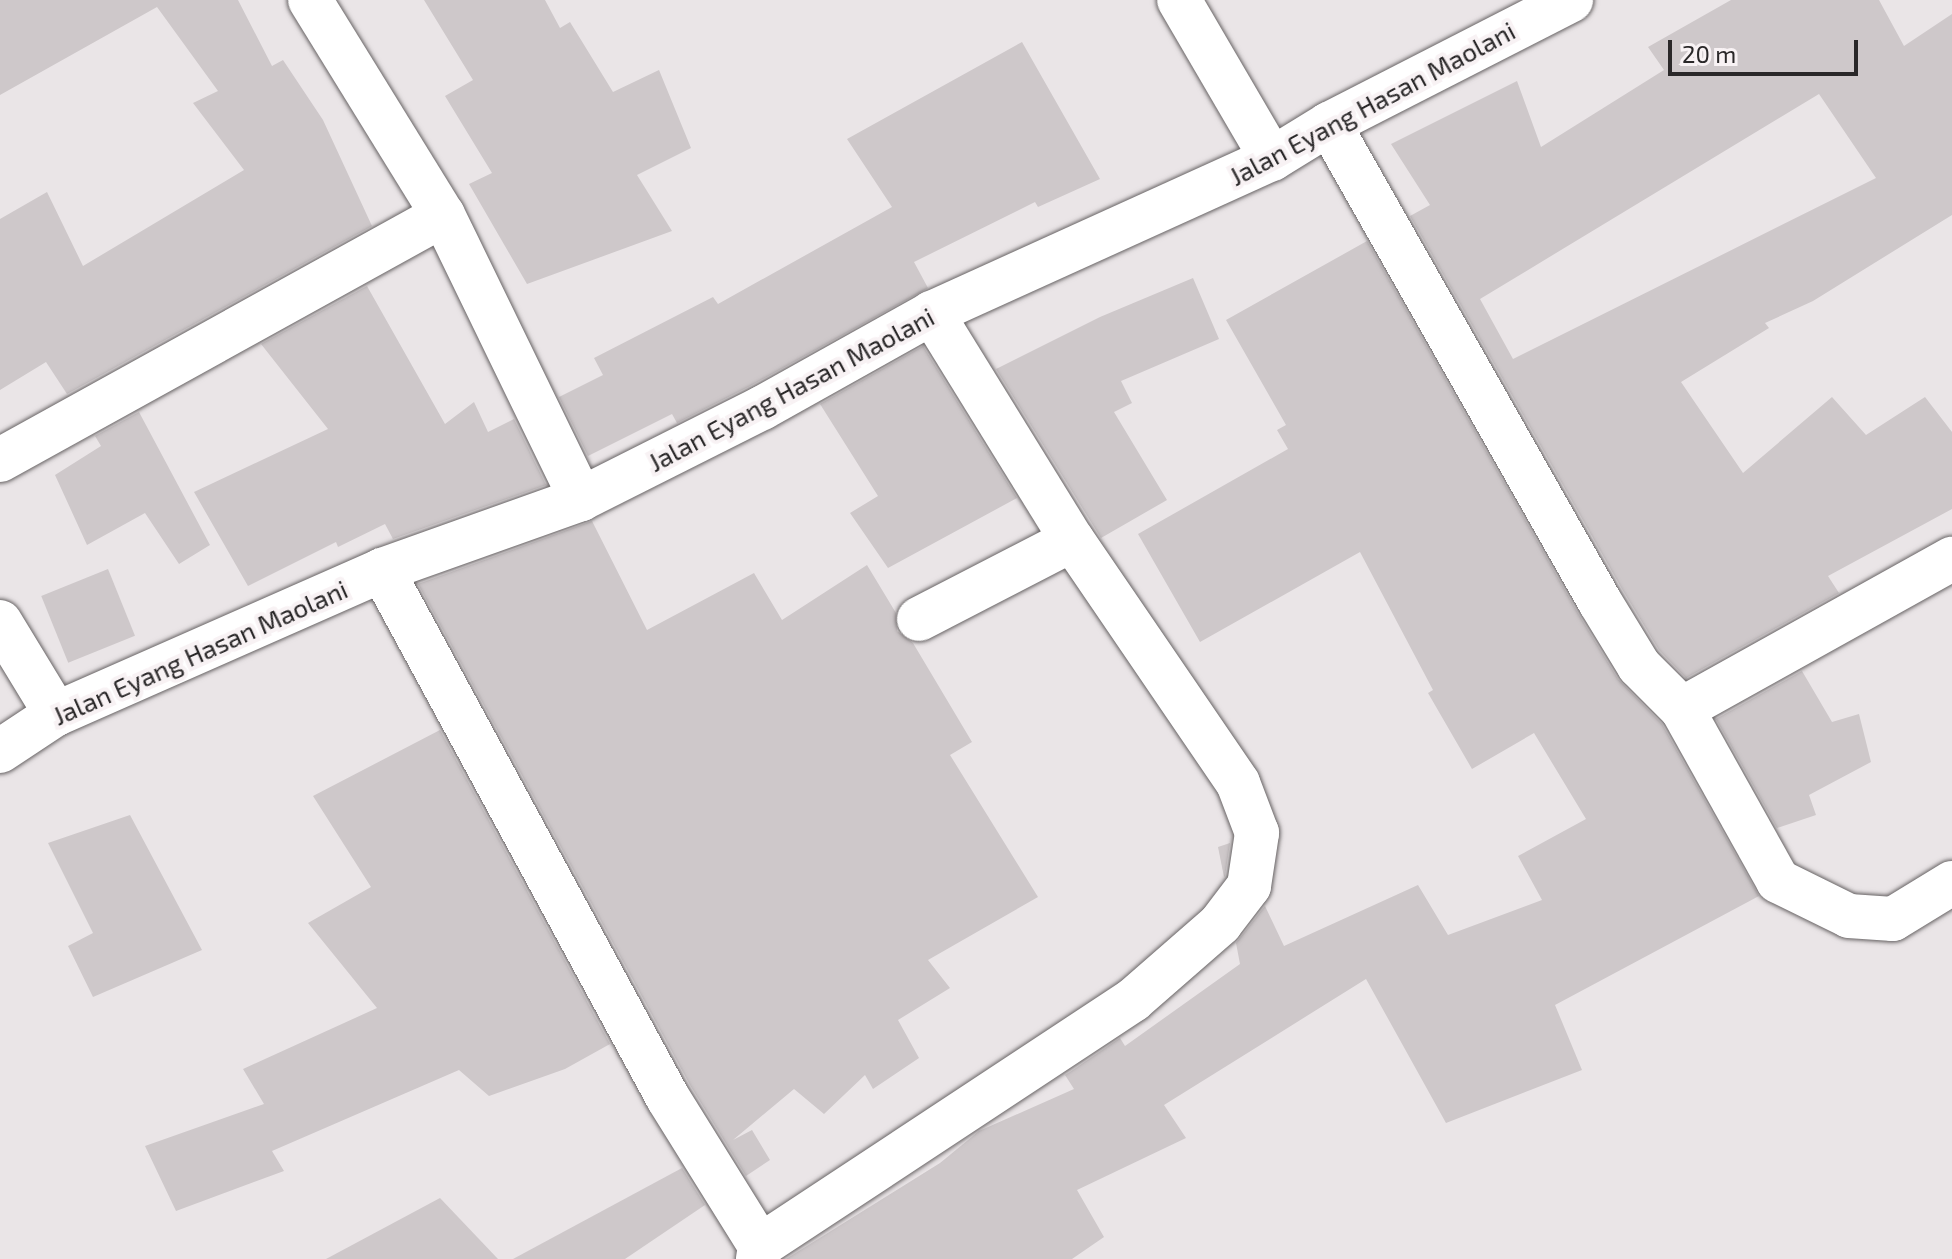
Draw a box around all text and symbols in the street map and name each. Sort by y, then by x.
street label: Jalan Eyang Hasan Maolani [1224,14,1520,192]
scale bar [1672,24,1862,74]
text: 20 m [1682,39,1736,68]
street label: Jalan Eyang Hasan Maolani [643,300,939,478]
street label: Jalan Eyang Hasan Maolani [48,573,352,731]

